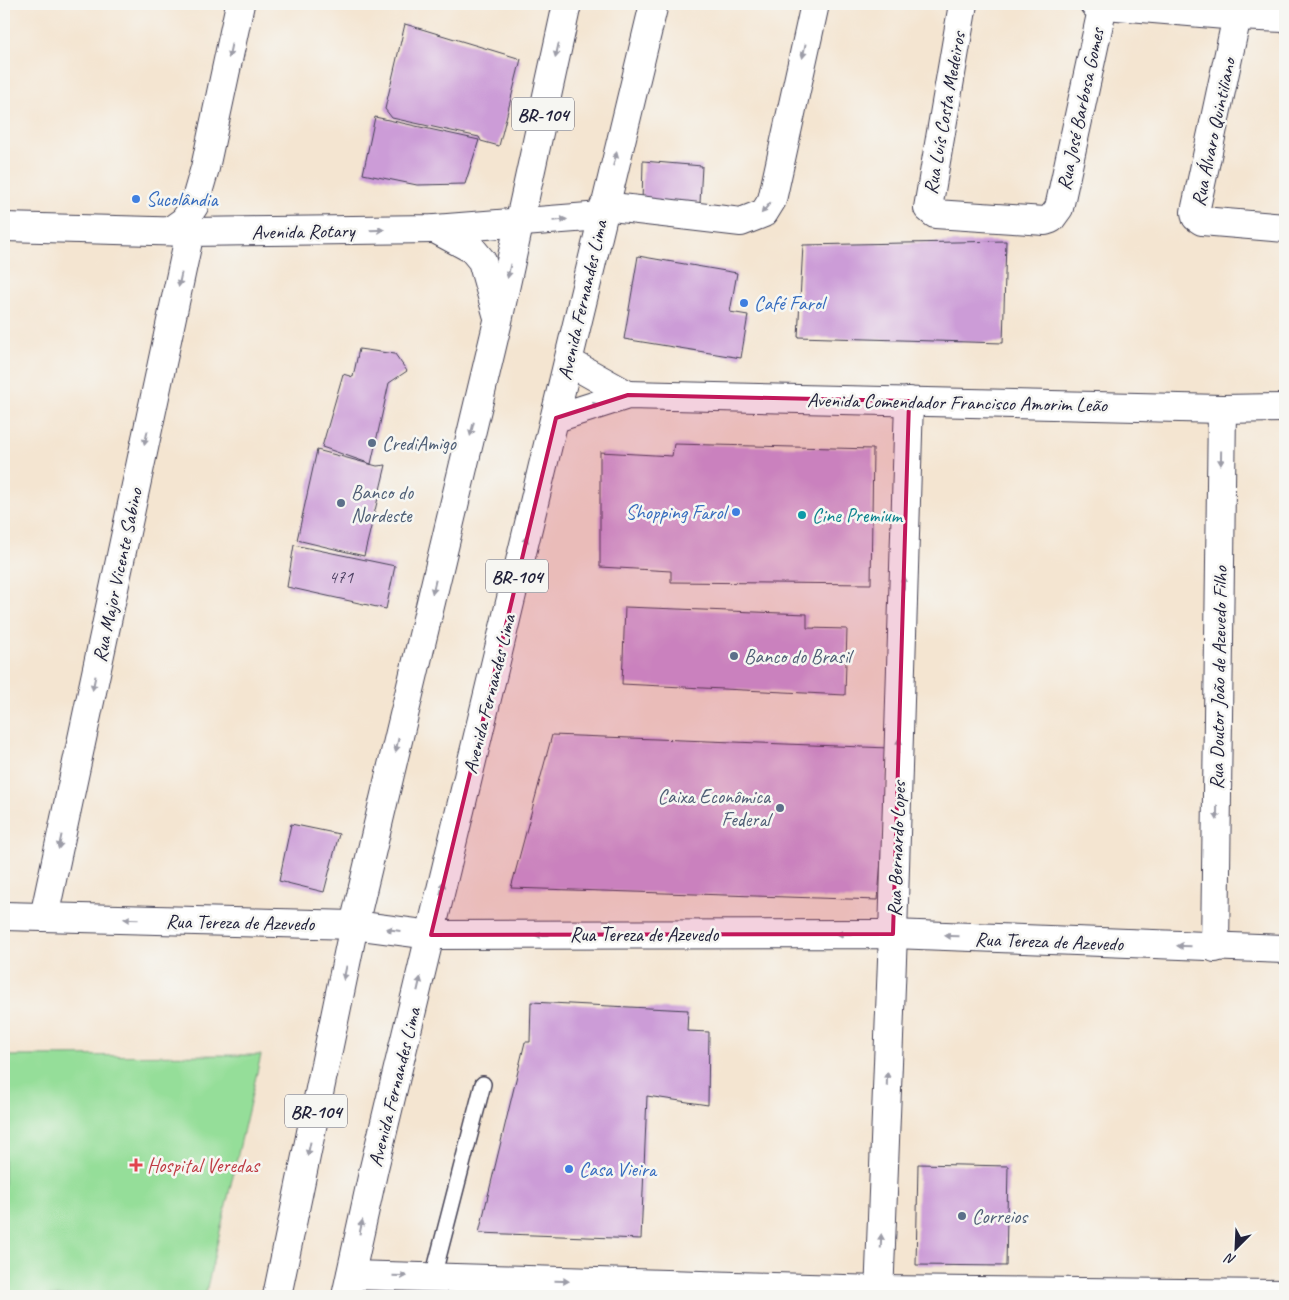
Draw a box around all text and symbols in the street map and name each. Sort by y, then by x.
street label: Rua José Barbosa Gomes [1051,24,1110,192]
street label: Rua Luís Costa Medeiros [918,28,971,196]
one-way arrow [226,44,234,59]
one-way arrow [553,44,561,59]
one-way arrow [800,44,808,59]
street label: Rua Álvaro Quintiliano [1186,54,1242,208]
road number: BR-104 [512,98,574,130]
one-way arrow [611,151,619,166]
place label: Sucolândia [146,187,220,212]
marker: Sucolândia [130,193,142,205]
one-way arrow [761,202,771,215]
one-way arrow [553,215,569,223]
street label: Avenida Fernandes Lima [552,216,613,382]
street label: Avenida Rotary [251,218,357,245]
one-way arrow [369,226,385,234]
one-way arrow [505,263,513,278]
one-way arrow [176,272,184,287]
place label: Café Farol [754,291,828,316]
marker: Café Farol [738,297,750,309]
street label: Avenida Comendador Francisco Amorim Leão [807,387,1108,418]
one-way arrow [584,402,599,409]
one-way arrow [468,422,476,437]
one-way arrow [142,431,150,446]
place label: CrediAmigo [382,431,457,456]
marker: CrediAmigo [366,437,378,449]
one-way arrow [1217,450,1225,466]
place label: Banco do Nordeste [351,480,414,528]
street label: Rua Major Vicente Sabino [87,485,148,664]
marker: Banco do Nordeste [335,497,347,509]
place label: Shopping Farol [625,500,730,525]
place label: Cine Premium [812,503,904,528]
marker: Shopping Farol [730,506,742,518]
marker: Cine Premium [796,509,808,521]
one-way arrow [522,535,530,550]
road number: BR-104 [486,560,548,592]
street label: Rua Doutor João de Azevedo Filho [1204,565,1233,790]
house number: 471 [329,566,354,588]
one-way arrow [900,575,908,591]
one-way arrow [430,580,438,595]
street label: Avenida Fernandes Lima [458,610,522,776]
place label: Banco do Brasil [744,644,855,669]
marker: Banco do Brasil [728,650,740,662]
one-way arrow [90,675,98,690]
one-way arrow [895,737,903,753]
one-way arrow [393,738,401,753]
street label: Rua Bernardo Lopes [882,779,911,917]
place label: Caixa Econômica Federal [657,784,774,832]
marker: Caixa Econômica Federal [774,802,786,814]
one-way arrow [1212,805,1220,821]
one-way arrow [56,834,64,849]
one-way arrow [438,880,446,895]
street label: Rua Tereza de Azevedo [166,909,315,936]
one-way arrow [123,915,139,923]
street label: Rua Tereza de Azevedo [570,922,719,947]
one-way arrow [384,926,400,934]
street label: Rua Tereza de Azevedo [974,926,1125,957]
one-way arrow [836,930,852,938]
one-way arrow [534,931,550,939]
one-way arrow [944,932,960,940]
one-way arrow [1176,942,1192,950]
one-way arrow [340,965,348,981]
one-way arrow [415,976,423,992]
street label: Avenida Fernandes Lima [363,1003,427,1169]
one-way arrow [883,1071,891,1087]
road number: BR-104 [285,1094,347,1128]
one-way arrow [304,1142,312,1158]
place label: Hospital Veredas [147,1153,261,1178]
place label: Casa Vieira [579,1157,658,1182]
marker: Hospital Veredas [129,1158,143,1172]
marker: Casa Vieira [563,1163,575,1175]
place label: Correios [972,1204,1029,1229]
marker: Correios [956,1210,968,1222]
one-way arrow [357,1220,365,1235]
north arrow [1212,1222,1262,1272]
one-way arrow [877,1233,885,1249]
text: N [1221,1249,1238,1269]
one-way arrow [392,1272,408,1280]
one-way arrow [554,1277,570,1285]

